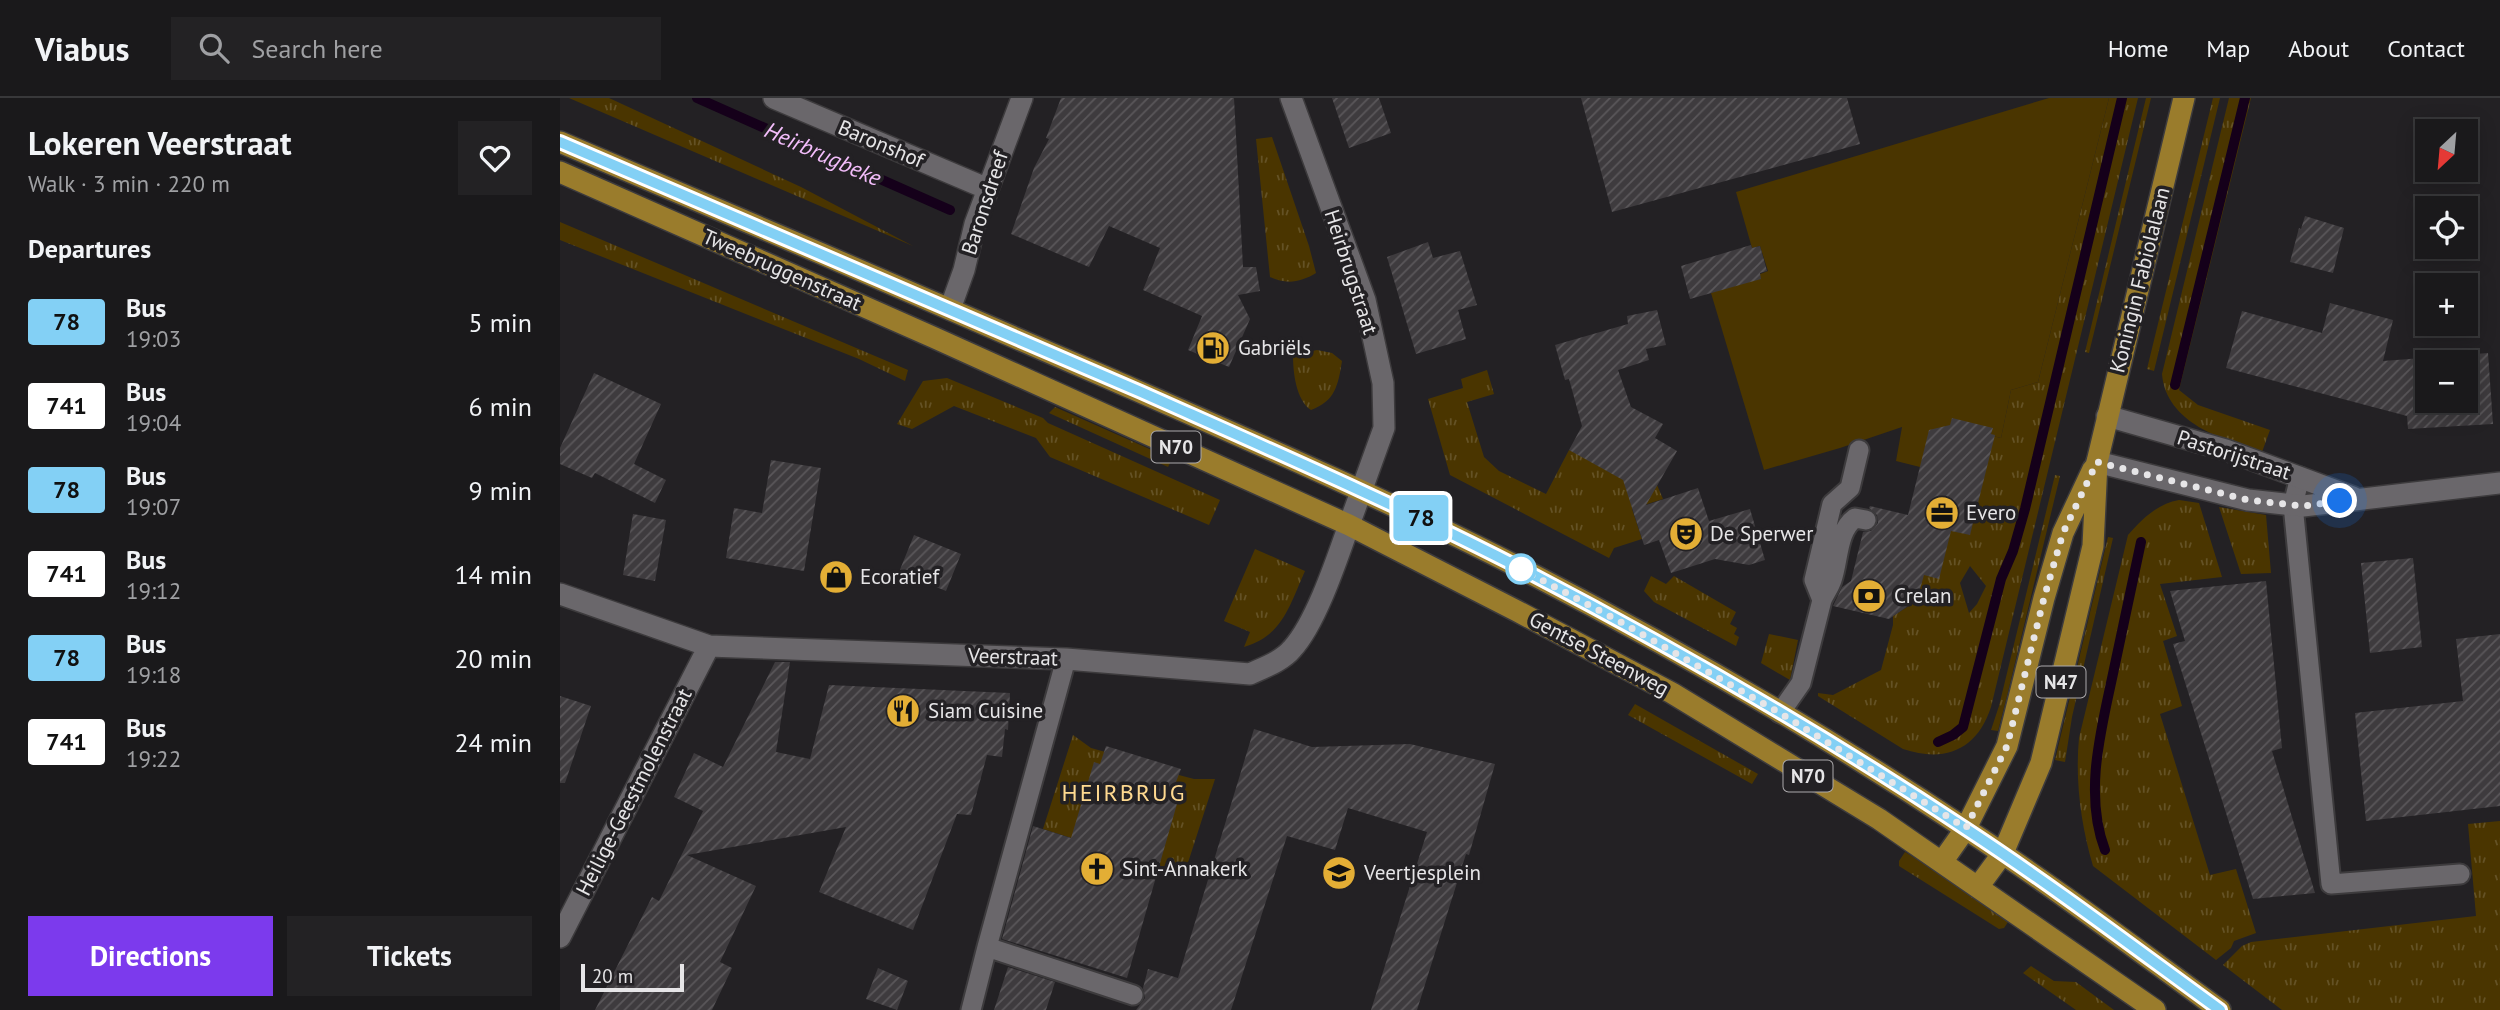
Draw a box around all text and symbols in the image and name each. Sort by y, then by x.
search box [171,17,661,80]
text: Viabus [35,27,129,70]
icon: search [195,29,233,67]
text: Search here [251,32,383,65]
text: Home [2108,33,2168,64]
text: Map [2206,33,2250,64]
text: About [2288,33,2349,64]
text: Contact [2387,33,2465,64]
street label: Baronshof [834,113,929,174]
water label: Heirbrugbeke [760,115,886,192]
north arrow [2415,119,2478,182]
map controls [2415,119,2478,413]
text: Lokeren Veerstraat [28,121,291,164]
button: heart [458,121,532,195]
street label: Baronsdreef [955,146,1014,258]
text: Walk · 3 min · 220 m [28,169,230,198]
street label: Koningin Fabiolalaan [2103,184,2176,375]
button: locate [2415,196,2478,259]
street label: Heirbrugstraat [1319,206,1384,338]
street label: Tweebruggenstraat [699,222,866,317]
text: Departures [28,232,151,265]
button: + [2415,273,2478,336]
text: Bus [126,291,166,324]
text: 78 [53,306,80,337]
text: 5 min [469,306,532,339]
text: 19:03 [126,324,181,353]
fuel station icon: Gabriëls [1194,329,1232,367]
place label: Gabriëls [1238,334,1311,361]
button: − [2415,350,2478,413]
text: Bus [126,375,166,408]
text: 741 [46,390,87,421]
text: 6 min [469,390,532,423]
text: 19:04 [126,408,181,437]
street label: Pastorijstraat [2174,423,2294,486]
road number: N70 [1152,432,1200,462]
text: Bus [126,459,166,492]
text: 78 [53,474,80,505]
text: 9 min [469,474,532,507]
your location [2322,483,2357,518]
text: 19:07 [126,492,181,521]
office icon: Evero [1923,494,1961,532]
line badge: 78 [1390,495,1452,541]
place label: Evero [1966,499,2016,526]
text: 78 [1407,502,1435,533]
theatre icon: De Sperwer [1667,515,1705,553]
place label: De Sperwer [1710,520,1813,547]
text: Bus [126,543,166,576]
unlabelled marker [1506,554,1536,584]
text: 741 [46,558,87,589]
text: 14 min [454,558,532,591]
shop icon: Ecoratief [817,558,855,596]
place label: Ecoratief [860,563,940,590]
text: 19:12 [126,576,181,605]
bank icon: Crelan [1850,577,1888,615]
place label: Crelan [1894,582,1951,609]
street label: Gentse Steenweg [1525,605,1674,702]
text: Bus [126,627,166,660]
street label: Veerstraat [967,641,1058,672]
text: 78 [53,642,80,673]
text: 20 min [454,642,532,675]
text: 19:18 [126,660,181,689]
road number: N47 [2036,666,2086,698]
street label: Heilige-Geestmolenstraat [569,684,698,900]
restaurant icon: Siam Cuisine [884,692,922,730]
place label: Siam Cuisine [928,697,1043,724]
text: Bus [126,711,166,744]
text: 741 [46,726,87,757]
text: 24 min [454,726,532,759]
text: 19:22 [126,744,181,773]
road number: N70 [1784,761,1832,792]
district label: HEIRBRUG [1062,777,1186,808]
church icon: Sint-Annakerk [1078,850,1116,888]
school or university icon: Veertjesplein [1320,854,1358,892]
place label: Sint-Annakerk [1122,855,1248,882]
place label: Veertjesplein [1363,859,1481,886]
button: Directions [28,916,273,996]
button: Tickets [287,916,532,996]
scale bar [581,961,684,993]
text: 20 m [592,964,633,988]

